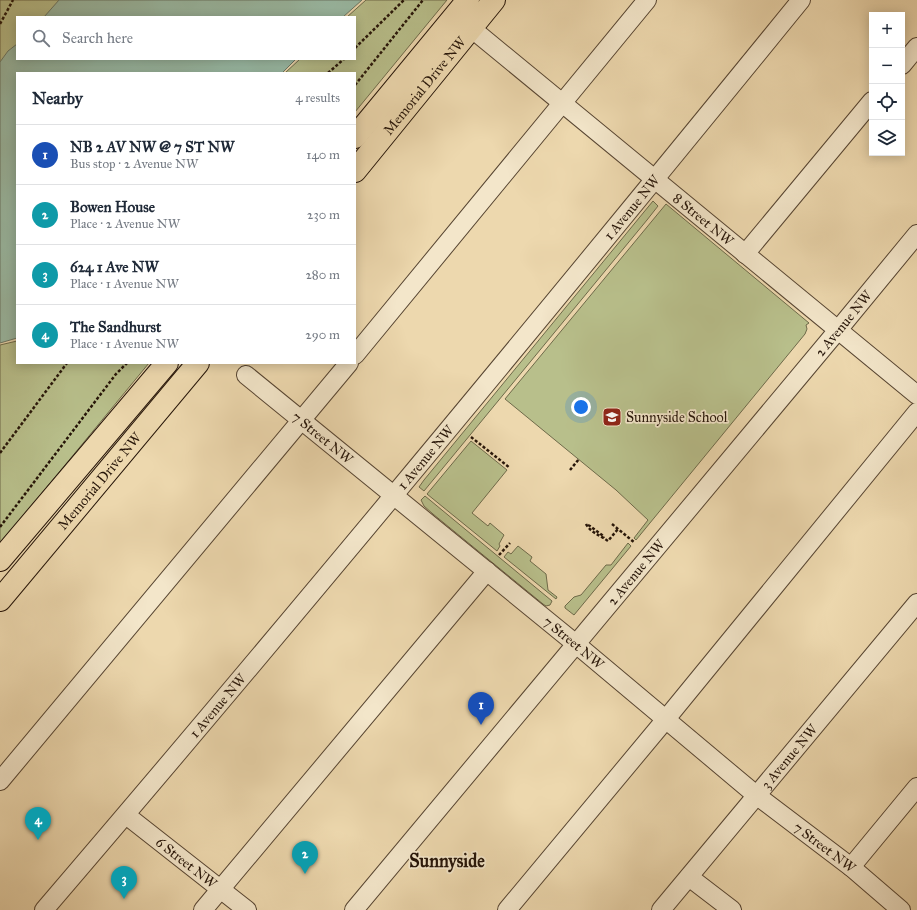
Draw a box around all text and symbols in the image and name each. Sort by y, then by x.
map controls [869,12,905,156]
button: + [869,12,905,48]
search box [16,16,356,60]
icon: search [30,27,52,49]
text: Search here [62,29,133,47]
street label: Memorial Drive NW [379,33,470,138]
button: − [869,48,905,84]
button: locate [869,84,905,120]
text: Nearby [32,88,83,109]
text: 4 results [295,90,340,106]
button: layers [869,120,905,156]
text: NB 2 AV NW @ 7 ST NW [70,138,234,156]
text: 1 [42,147,48,163]
text: 140 m [306,147,340,163]
text: Bus stop · 2 Avenue NW [70,156,198,172]
street label: 1 Avenue NW [600,171,664,243]
street label: 8 Street NW [670,189,738,250]
text: Bowen House [70,198,155,216]
text: 2 [42,207,48,223]
text: 230 m [307,207,340,223]
text: Place · 2 Avenue NW [70,216,180,232]
text: 624 1 Ave NW [70,258,159,276]
text: 3 [42,267,48,283]
text: 280 m [305,267,340,283]
text: Place · 1 Avenue NW [70,276,179,292]
street label: 2 Avenue NW [811,286,876,360]
text: The Sandhurst [70,318,161,336]
text: 4 [41,327,49,343]
text: 290 m [305,327,340,343]
text: Place · 1 Avenue NW [70,336,179,352]
your location [571,397,591,417]
school or university icon: Sunnyside School [601,406,623,428]
street label: 7 Street NW [289,408,357,468]
place label: Sunnyside School [626,409,728,426]
street label: 1 Avenue NW [394,421,458,493]
street label: Memorial Drive NW [54,428,145,533]
street label: 2 Avenue NW [604,535,669,608]
street label: 7 Street NW [540,612,608,673]
street label: 1 Avenue NW [186,670,250,741]
pin: 1 [468,692,494,725]
street label: 3 Avenue NW [757,720,821,792]
pin: 4 [25,807,51,840]
street label: 7 Street NW [790,818,860,877]
street label: 6 Street NW [153,833,221,892]
pin: 2 [292,841,318,874]
district label: Sunnyside [409,850,485,873]
pin: 3 [111,866,137,899]

